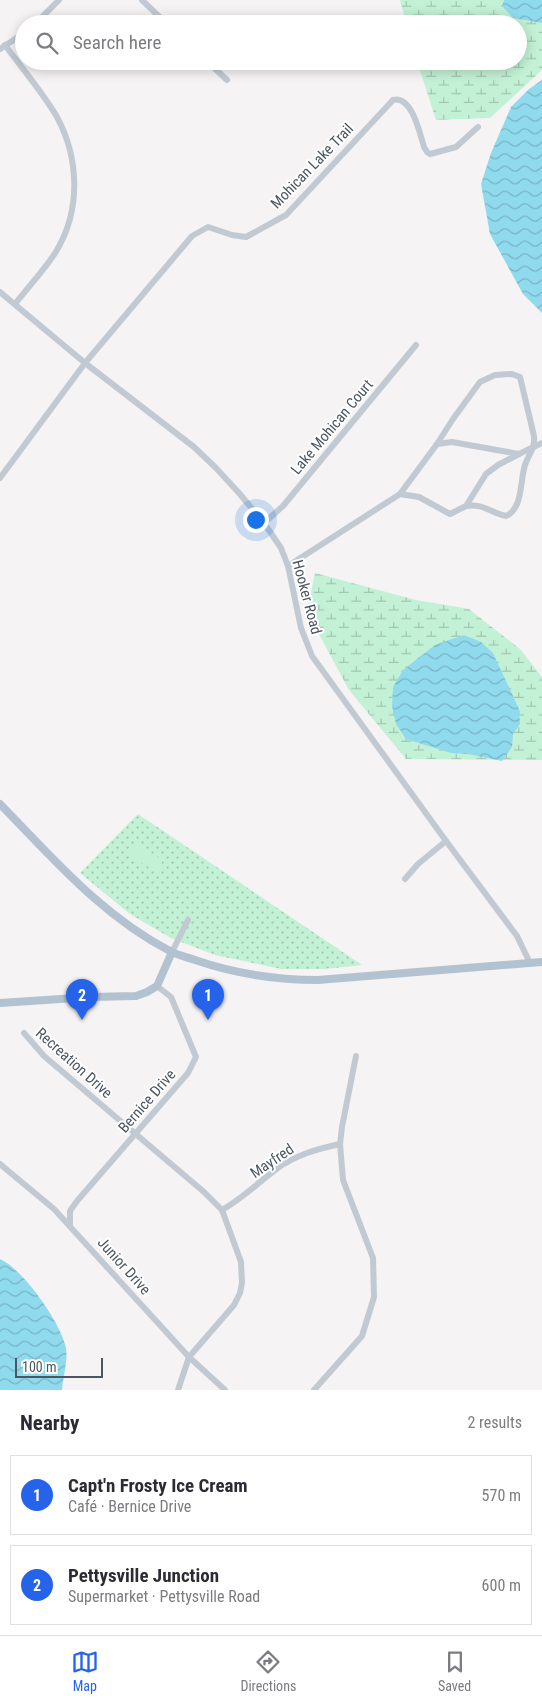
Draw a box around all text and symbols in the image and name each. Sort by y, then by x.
search box [15,15,527,70]
icon: search [33,29,61,57]
text: Search here [73,31,161,54]
street label: Mohican Lake Trail [267,120,357,212]
street label: Lake Mohican Court [287,376,377,478]
your location [243,507,269,533]
street label: Hooker Road [288,558,326,636]
pin: 2 [66,979,98,1020]
pin: 1 [192,979,224,1020]
street label: Recreation Drive [32,1024,116,1102]
street label: Bernice Drive [115,1066,179,1136]
street label: Mayfred [247,1140,297,1182]
street label: Junior Drive [94,1234,154,1298]
scale bar [15,1355,102,1378]
text: 100 m [22,1359,57,1375]
text: Nearby [20,1411,79,1435]
text: 2 results [467,1413,522,1432]
text: Capt'n Frosty Ice Cream [68,1474,248,1497]
text: 1 [33,1486,41,1505]
text: 570 m [482,1486,521,1505]
text: Café · Bernice Drive [68,1497,191,1516]
text: Pettysville Junction [68,1564,219,1587]
text: 2 [33,1576,41,1595]
text: 600 m [482,1576,521,1595]
text: Supermarket · Pettysville Road [68,1587,260,1606]
tab: Map [71,1648,99,1694]
tab: Directions [240,1648,296,1694]
tab: Saved [438,1648,471,1694]

